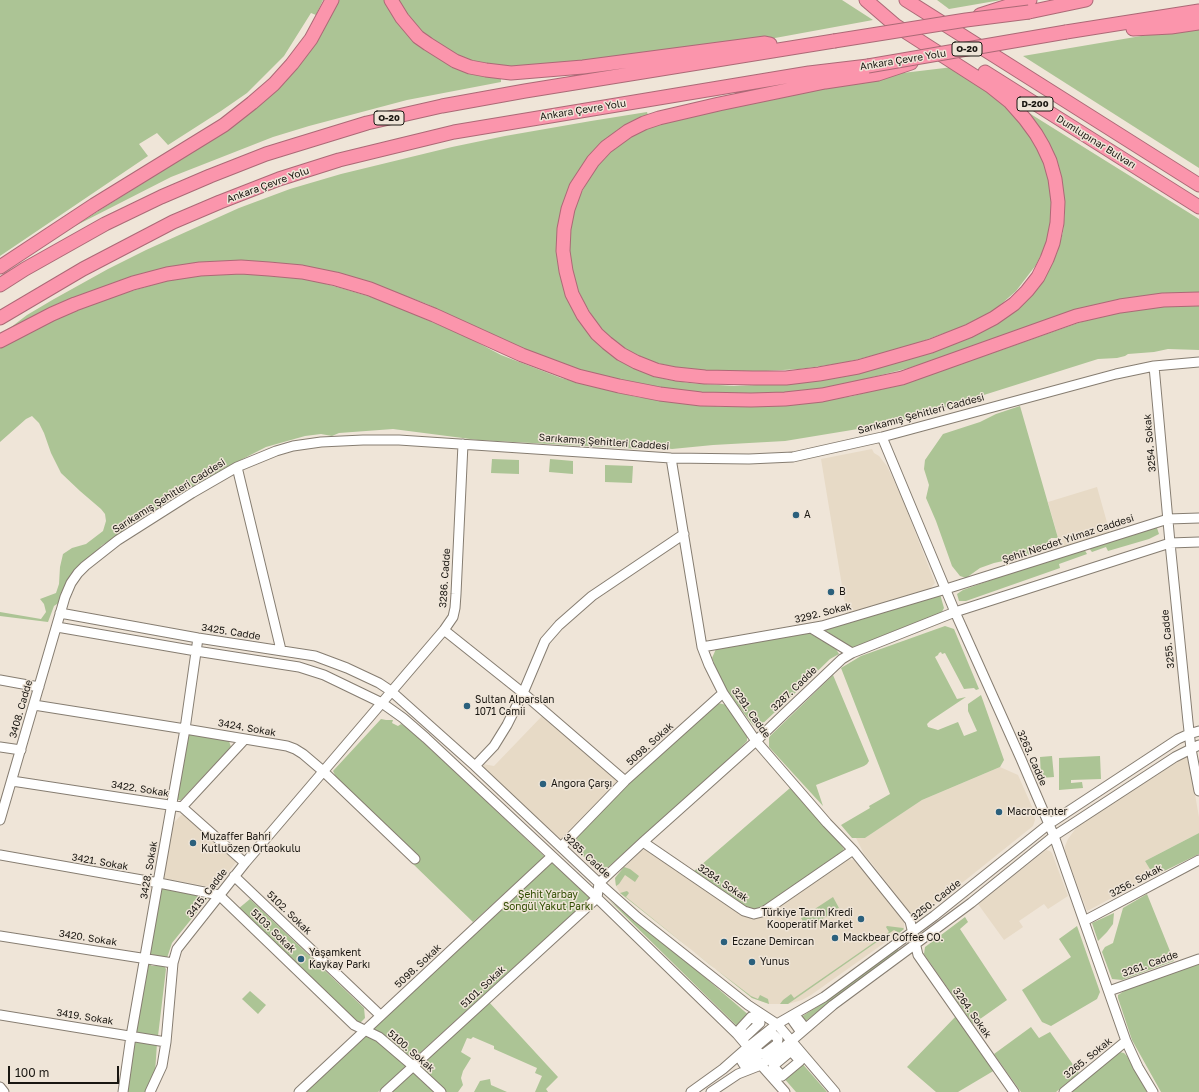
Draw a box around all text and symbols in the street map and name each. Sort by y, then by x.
road number: O-20 [952,42,982,56]
street label: Ankara Çevre Yolu [859,47,947,73]
street label: Ankara Çevre Yolu [539,97,627,123]
road number: D-200 [1017,97,1053,111]
road number: O-20 [374,111,404,125]
street label: Dumlupınar Bulvarı [1054,113,1138,171]
street label: Ankara Çevre Yolu [225,164,311,206]
street label: Sarıkamış Şehitleri Caddesi [856,391,986,437]
street label: 3254. Sokak [1141,413,1159,473]
street label: Sarıkamış Şehitleri Caddesi [538,431,670,453]
street label: Sarıkamış Şehitleri Caddesi [110,456,228,536]
place label: A [804,509,811,521]
marker: A [791,510,801,520]
street label: Şehit Necdet Yılmaz Caddesi [1001,512,1135,566]
street label: 3286. Cadde [437,548,453,608]
place label: B [839,586,846,598]
marker: B [826,587,836,597]
street label: 3292. Sokak [793,600,853,626]
street label: 3255. Cadde [1159,609,1177,669]
street label: 3425. Cadde [201,621,261,643]
street label: 3287. Cadde [769,664,819,714]
street label: 3408. Cadde [7,678,35,740]
street label: 3291. Cadde [729,686,773,740]
place label: Sultan Alparslan 1071 Camii [475,694,554,718]
marker: Sultan Alparslan 1071 Camii [462,701,472,711]
street label: 3424. Sokak [217,717,277,739]
street label: 5098. Sokak [624,720,676,768]
street label: 3263. Cadde [1014,728,1050,788]
place label: Angora Çarşı [551,778,612,790]
street label: 3422. Sokak [110,779,170,799]
marker: Angora Çarşı [538,779,548,789]
place label: Macrocenter [1007,806,1067,818]
marker: Macrocenter [994,807,1004,817]
place label: Muzaffer Bahri Kutluözen Ortaokulu [201,831,301,854]
street label: 3285. Cadde [561,831,613,881]
marker: Muzaffer Bahri Kutluözen Ortaokulu [188,838,198,848]
street label: 3428. Sokak [138,840,160,900]
street label: 3421. Sokak [71,851,129,873]
street label: 3284. Sokak [695,862,751,904]
street label: 3256. Sokak [1107,862,1165,900]
street label: 3415. Cadde [184,866,230,920]
street label: 3250. Cadde [909,877,963,923]
street label: 5102. Sokak [264,889,314,937]
park label: Şehit Yarbay Songül Yakut Parkı [503,889,593,912]
street label: 5103. Sokak [248,907,298,955]
place label: Türkiye Tarım Kredi Kooperatif Market [761,907,853,930]
marker: Türkiye Tarım Kredi Kooperatif Market [856,914,866,924]
street label: 3420. Sokak [58,927,118,949]
place label: Mackbear Coffee CO. [843,932,943,944]
marker: Mackbear Coffee CO. [830,933,840,943]
place label: Eczane Demircan [732,936,814,948]
marker: Eczane Demircan [719,937,729,947]
street label: 5098. Sokak [392,942,444,990]
place label: Yaşamkent Kaykay Parkı [309,947,370,970]
street label: 3261. Cadde [1120,948,1180,980]
marker: Yaşamkent Kaykay Parkı [296,954,306,964]
place label: Yunus [760,956,789,968]
marker: Yunus [747,957,757,967]
street label: 5101. Sokak [458,963,508,1011]
street label: 3264. Sokak [950,986,994,1040]
street label: 3419. Sokak [56,1007,114,1027]
street label: 5100. Sokak [385,1028,437,1074]
street label: 3265. Sokak [1062,1035,1114,1081]
scale bar [10,1058,121,1084]
text: 100 m [15,1065,49,1080]

